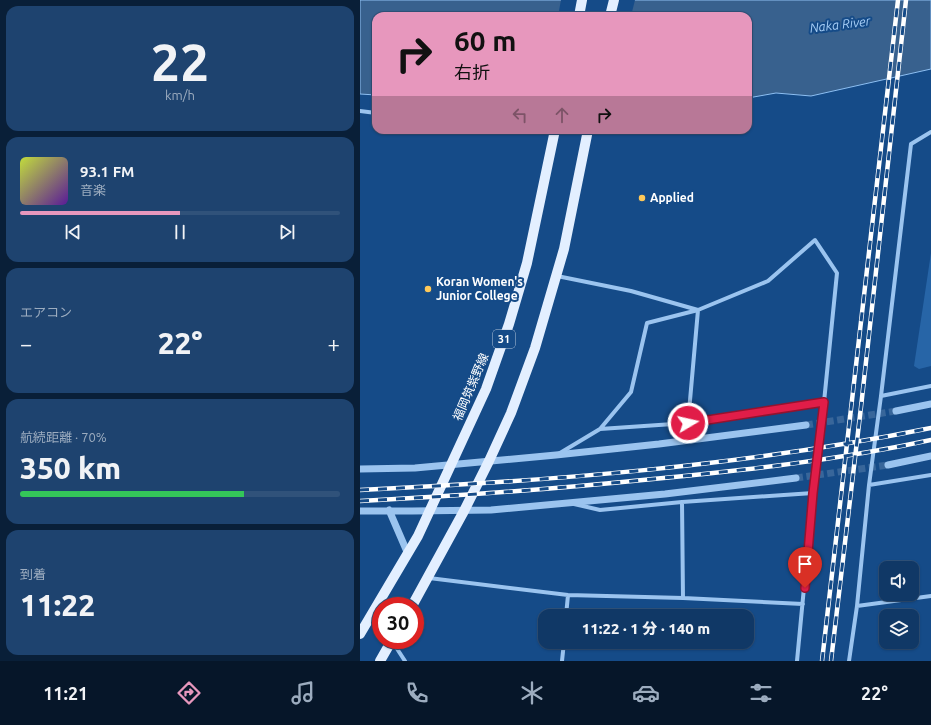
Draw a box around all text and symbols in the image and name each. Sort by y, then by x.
water label: Naka River [809,13,872,35]
text: 60 m [454,25,516,56]
icon: right [388,28,440,80]
text: 22 [151,33,209,91]
text: 右折 [454,62,490,82]
text: km/h [165,88,195,102]
icon: left [509,104,531,126]
icon: ahead [551,104,573,126]
icon: right [593,104,615,126]
text: 93.1 FM [80,163,134,180]
text: 音楽 [80,183,106,197]
place label: Applied [650,191,694,204]
marker: Applied [637,193,647,203]
icon: previous [62,221,84,243]
icon: pause [169,221,191,243]
icon: next [276,221,298,243]
place label: Koran Women's Junior College [436,275,523,302]
marker: Koran Women's Junior College [423,284,433,294]
text: エアコン [20,305,72,319]
text: 22° [158,326,202,360]
road number: 31 [493,330,515,348]
text: − [20,331,32,356]
text: + [328,331,340,356]
street label: 福岡筑紫野線 [450,351,491,422]
position arrow [667,402,709,444]
text: 航続距離 · 70% [20,430,107,444]
text: 350 km [20,451,121,485]
pin [788,547,822,588]
icon: arrive [794,553,816,575]
map controls [879,561,919,649]
button: sound [879,561,919,601]
text: 到着 [20,567,46,581]
text: 11:22 [20,588,95,622]
speed limit sign: 30 [372,597,424,649]
button: layers [879,609,919,649]
text: 11:22 · 1 分 · 140 m [582,620,710,637]
icon: directions [175,679,203,707]
icon: music [289,679,317,707]
icon: phone [403,679,431,707]
icon: climate [518,679,546,707]
icon: car [632,679,660,707]
icon: filters [747,679,775,707]
text: 11:21 [43,683,88,703]
text: 22° [861,683,888,703]

